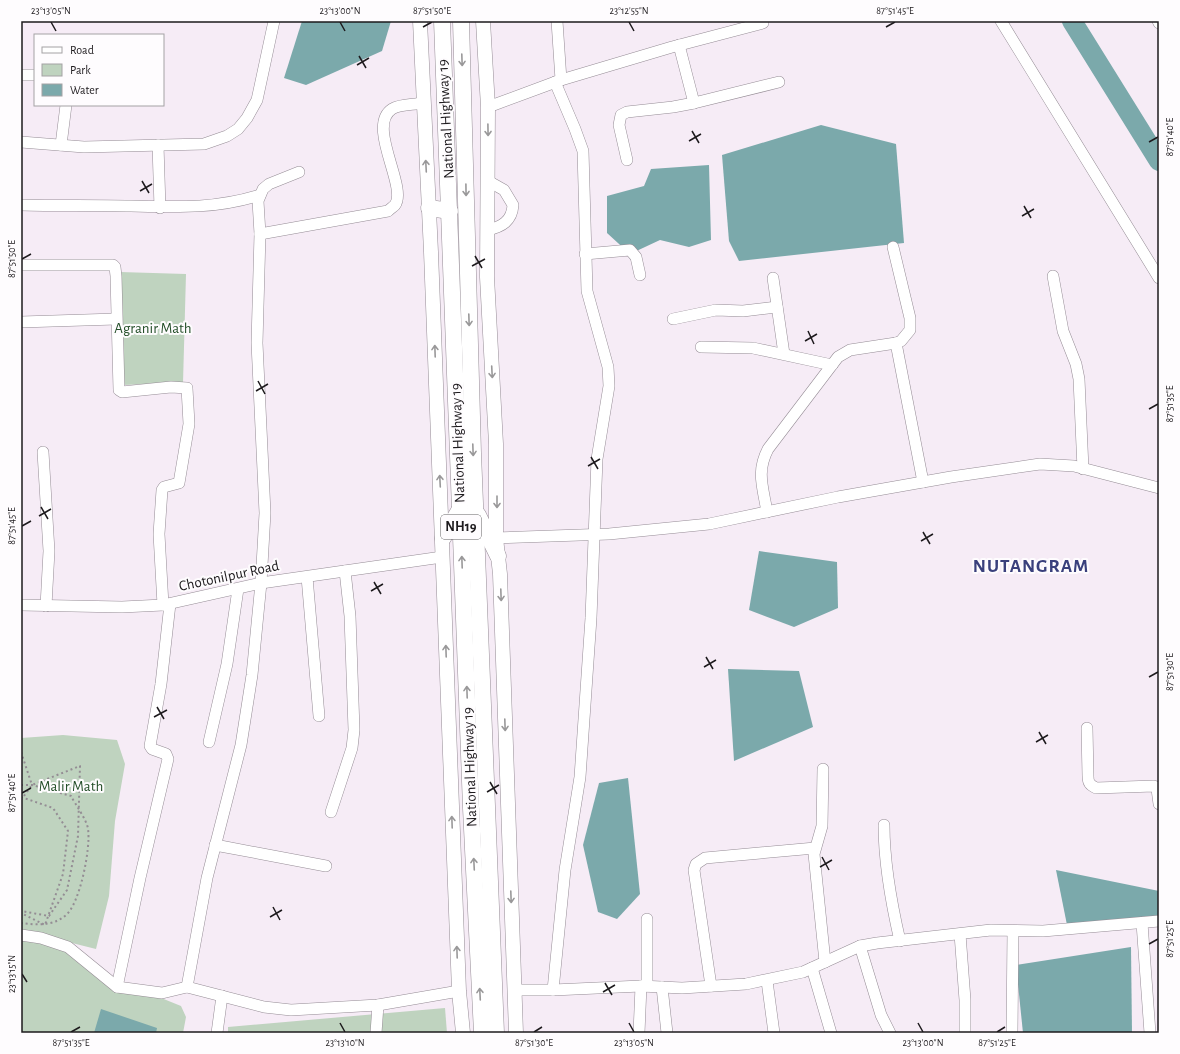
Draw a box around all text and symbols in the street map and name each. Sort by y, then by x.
text: 23°13'05"N [31,6,71,16]
text: 23°13'00"N [319,6,361,16]
text: 87°51'50"E [413,6,451,16]
text: 23°12'55"N [609,6,649,16]
text: 87°51'45"E [876,6,914,16]
legend [34,34,164,106]
text: Road [70,44,94,56]
one-way arrow [458,53,466,66]
street label: National Highway 19 [435,59,457,179]
text: Park [70,64,91,76]
text: Water [70,84,99,96]
text: 87°51'40"E [1165,117,1175,156]
one-way arrow [484,123,492,136]
one-way arrow [423,160,430,173]
one-way arrow [462,183,470,196]
text: 87°51'50"E [7,240,17,278]
one-way arrow [465,313,473,326]
park label: Agranir Math [114,321,192,336]
one-way arrow [431,345,438,358]
one-way arrow [489,365,496,378]
street label: National Highway 19 [448,383,468,503]
text: 87°51'35"E [1165,385,1175,423]
one-way arrow [469,443,476,456]
one-way arrow [436,475,444,488]
one-way arrow [493,495,500,508]
text: 87°51'45"E [7,507,17,545]
road number: NH19 [441,515,481,539]
one-way arrow [458,556,466,569]
district label: NUTANGRAM [973,557,1089,576]
street label: Chotonilpur Road [177,558,281,594]
one-way arrow [497,588,504,601]
one-way arrow [442,645,449,658]
text: 87°51'30"E [1165,653,1175,691]
one-way arrow [463,686,471,699]
street label: National Highway 19 [460,707,480,827]
one-way arrow [501,718,509,731]
text: 87°51'40"E [7,773,17,812]
park label: Malir Math [39,779,103,794]
one-way arrow [448,816,456,829]
one-way arrow [470,858,477,871]
one-way arrow [508,890,515,903]
text: 87°51'25"E [1165,920,1175,958]
one-way arrow [453,946,461,959]
text: 23°13'15"N [7,955,17,993]
one-way arrow [476,988,483,1001]
text: 87°51'35"E [52,1038,90,1048]
text: 23°13'10"N [325,1038,365,1048]
text: 87°51'30"E [515,1038,553,1048]
text: 23°13'05"N [614,1038,654,1048]
text: 23°13'00"N [902,1038,944,1048]
text: 87°51'25"E [978,1038,1016,1048]

